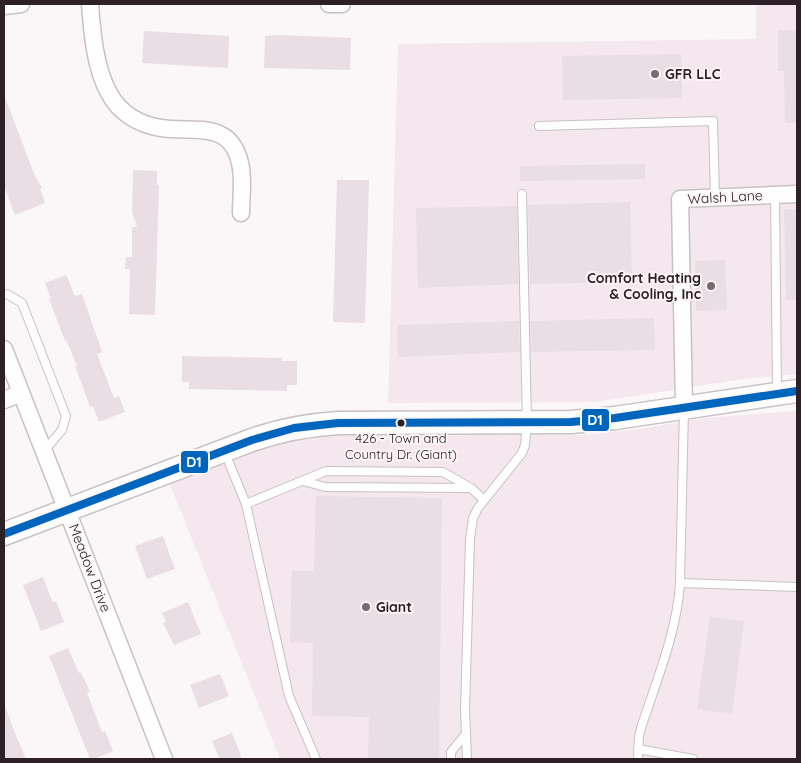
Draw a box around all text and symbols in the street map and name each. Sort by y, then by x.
place label: GFR LLC [665,65,721,83]
marker: GFR LLC [649,68,661,80]
street label: Walsh Lane [687,186,763,208]
place label: Comfort Heating & Cooling, Inc [587,269,701,303]
marker: Comfort Heating & Cooling, Inc [705,280,717,292]
line badge: D1 [581,408,610,432]
text: D1 [587,411,603,429]
marker: 426 - Town and Country Dr. (Giant) [396,418,406,428]
place label: 426 - Town and Country Dr. (Giant) [345,430,457,462]
line badge: D1 [180,450,209,474]
text: D1 [186,453,202,471]
street label: Meadow Drive [65,521,115,615]
place label: Giant [376,598,412,616]
marker: Giant [360,601,372,613]

